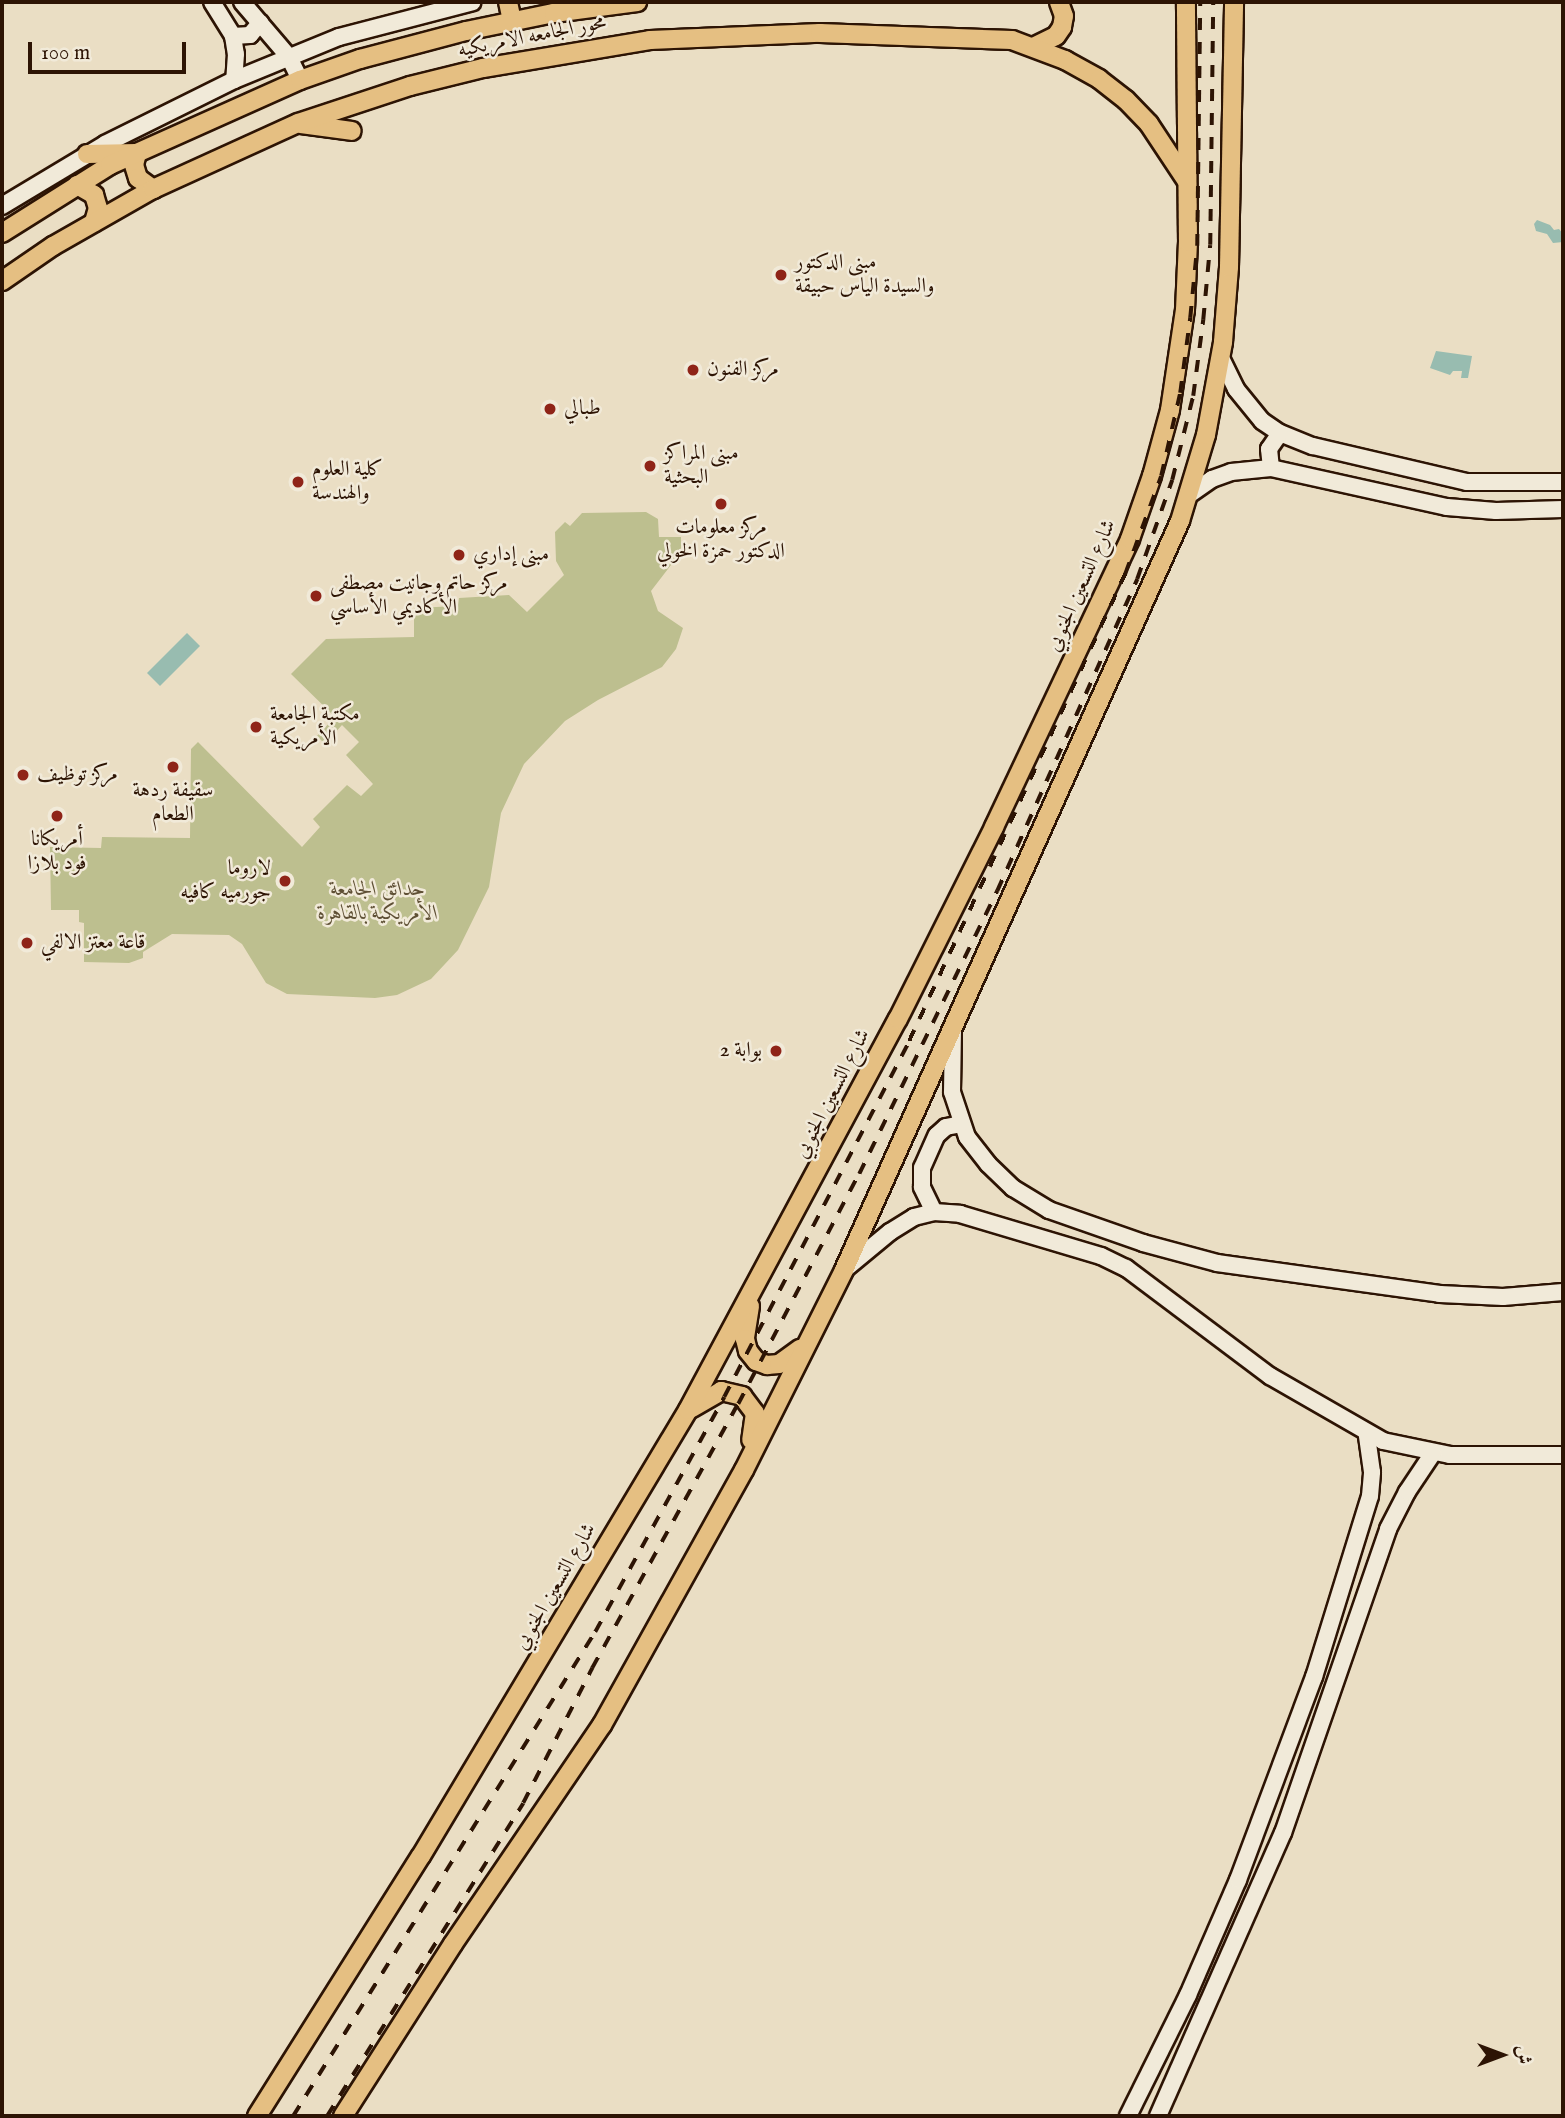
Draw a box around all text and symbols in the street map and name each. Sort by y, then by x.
street label: محور الجامعه الامريكيه [456,10,608,64]
scale bar [32,28,189,72]
text: 100 m [41,40,90,67]
place label: مبنى الدكتور والسيدة الياس حبيقة [795,250,934,300]
marker: مبنى الدكتور والسيدة الياس حبيقة [773,267,789,283]
place label: مركز الفنون [707,357,779,383]
marker: مركز الفنون [685,362,701,378]
place label: طبالي [564,396,601,422]
marker: طبالي [542,401,558,417]
place label: مبنى المراكز البحثية [664,441,739,491]
place label: كلية العلوم والهندسة [312,457,383,507]
marker: مبنى المراكز البحثية [642,458,658,474]
marker: كلية العلوم والهندسة [290,474,306,490]
marker: مركز معلومات الدكتور حمزة الخولي [713,496,729,512]
place label: مركز معلومات الدكتور حمزة الخولي [657,515,785,565]
street label: شارع التسعين الجنوبي [1042,516,1122,656]
place label: مبنى إداري [473,542,549,568]
marker: مبنى إداري [451,547,467,563]
place label: مركز حاتم وجانيت مصطفى الأكاديمي الأساسي [330,571,508,621]
marker: مركز حاتم وجانيت مصطفى الأكاديمي الأساسي [308,588,324,604]
place label: مكتبة الجامعة الأمريكية [270,702,360,752]
marker: مكتبة الجامعة الأمريكية [248,719,264,735]
marker: سقيفة ردهة الطعام [165,759,181,775]
place label: مركز توظيف [37,762,118,788]
marker: مركز توظيف [15,767,31,783]
place label: سقيفة ردهة الطعام [133,778,213,828]
marker: أمريكانا فود بلازا [49,808,65,824]
place label: أمريكانا فود بلازا [28,827,86,877]
place label: لاروما جورميه كافيه [180,856,271,906]
marker: لاروما جورميه كافيه [277,873,293,889]
park label: حدائق الجامعة الأمريكية بالقاهرة [318,877,438,927]
place label: قاعة معتز الالفي [41,930,145,956]
marker: قاعة معتز الالفي [19,935,35,951]
street label: شارع التسعين الجنوبي [790,1025,876,1163]
place label: بوابة 2 [720,1038,762,1064]
marker: بوابة 2 [768,1043,784,1059]
street label: شارع التسعين الجنوبي [510,1519,602,1655]
north arrow [1467,2020,1537,2090]
text: ش [1511,2046,1535,2064]

